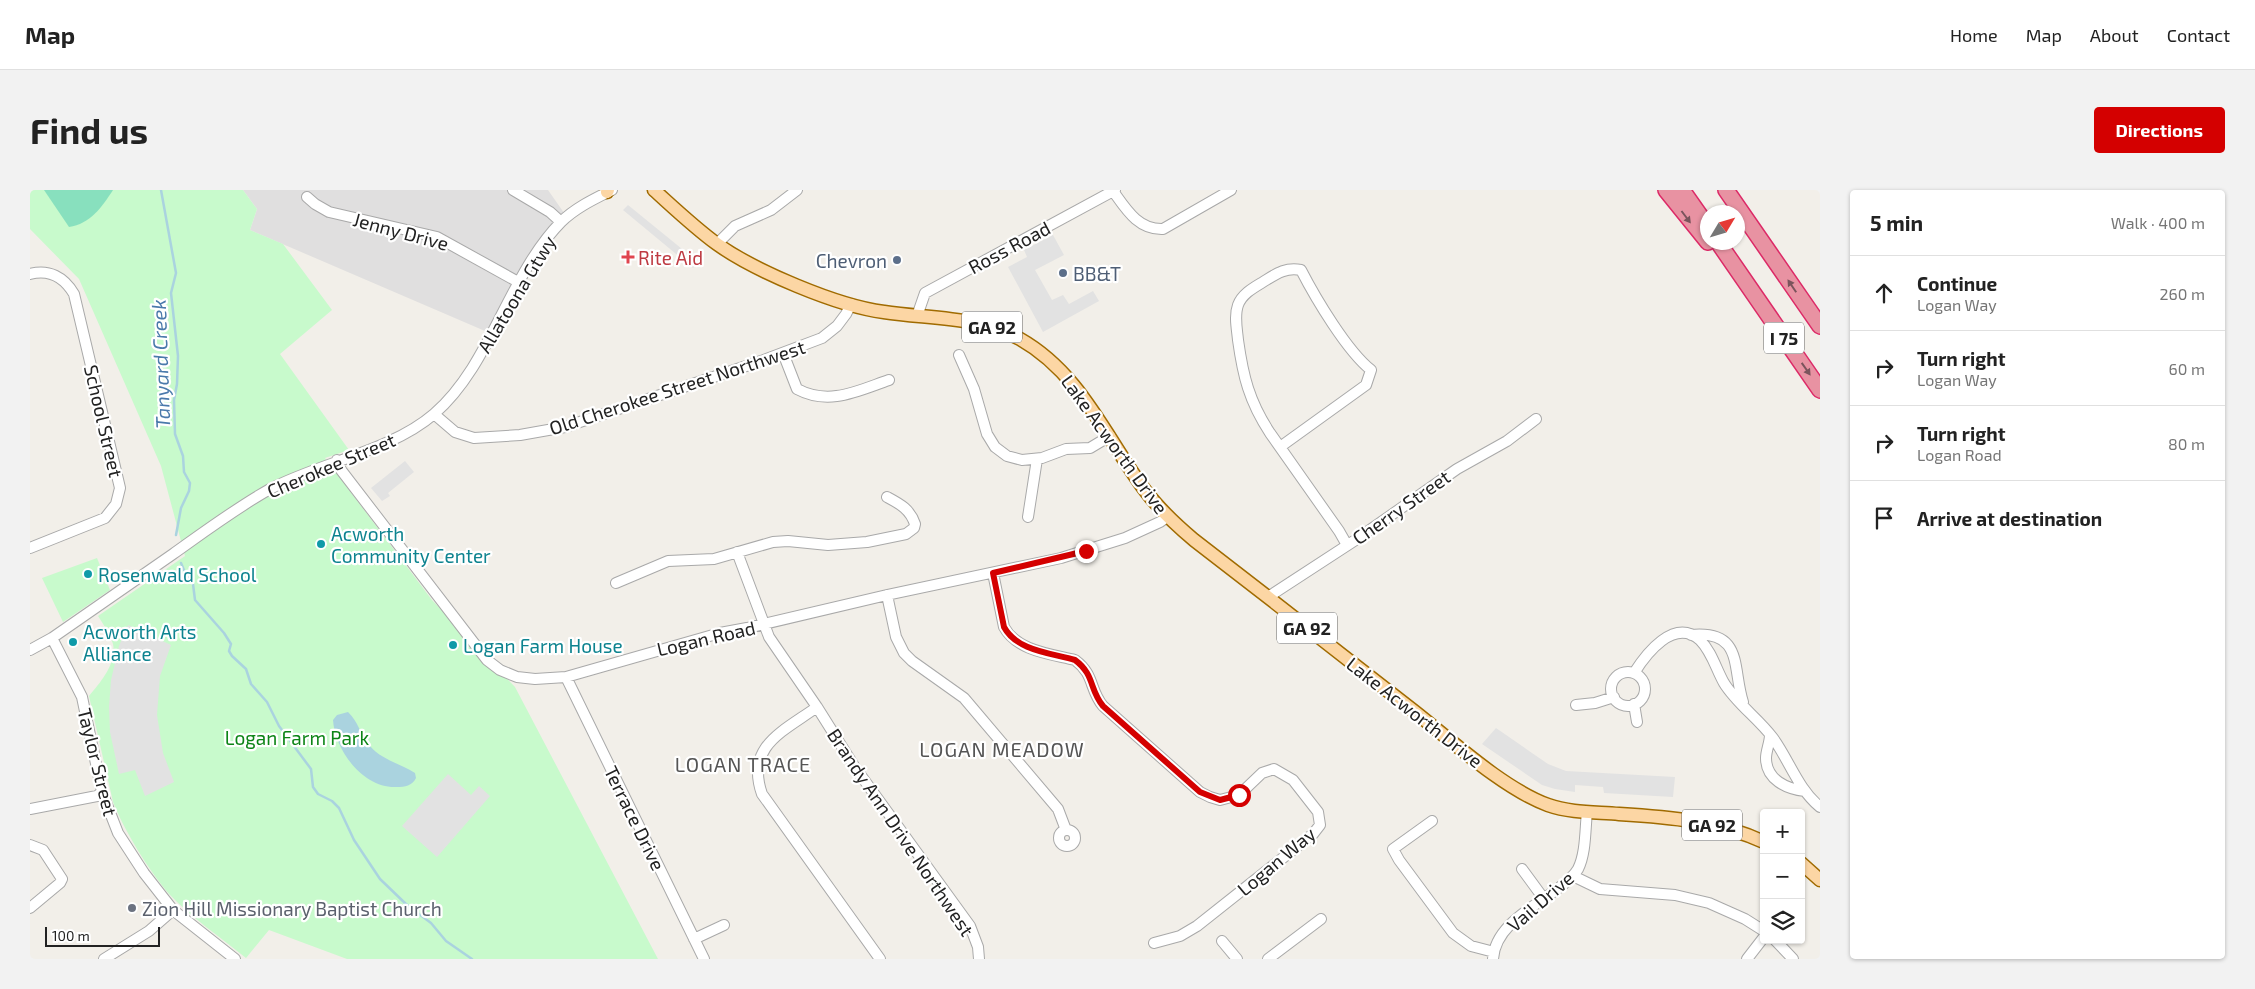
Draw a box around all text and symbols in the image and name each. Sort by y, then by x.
text: Map [25,20,75,49]
text: Home [1950,24,1998,46]
text: Map [2026,24,2062,46]
text: About [2090,24,2139,46]
text: Contact [2167,24,2230,46]
button: Directions [2094,107,2225,153]
text: Find us [30,109,148,151]
north arrow [1700,205,1745,250]
street label: Jenny Drive [351,207,451,255]
one-way arrow [1681,210,1692,223]
text: 5 min [1870,210,1923,235]
text: Walk · 400 m [2111,213,2205,232]
street label: Ross Road [964,216,1054,278]
street label: Allatoona Gtwy [472,231,560,357]
place label: Rite Aid [638,246,703,269]
place label: Chevron [816,249,887,272]
marker: Rite Aid [622,251,634,263]
marker: Chevron [891,254,903,266]
place label: BB&T [1073,262,1121,285]
marker: BB&T [1057,267,1069,279]
text: Continue [1917,272,1997,295]
one-way arrow [1788,279,1797,293]
icon: ahead [1870,279,1898,307]
text: 260 m [2160,284,2205,303]
text: Logan Way [1917,295,1997,314]
water label: Tanyard Creek [146,299,175,429]
road number: GA 92 [962,311,1022,342]
road number: I 75 [1764,322,1804,354]
street label: Old Cherokee Street Northwest [546,335,808,439]
text: Turn right [1917,347,2005,370]
icon: right [1870,354,1898,382]
text: 60 m [2169,359,2205,378]
street label: School Street [80,362,128,480]
one-way arrow [1801,363,1811,376]
street label: Lake Acworth Drive [1057,370,1173,518]
text: Logan Way [1917,370,1997,389]
text: Turn right [1917,422,2005,445]
street label: Cherokee Street [263,428,399,502]
icon: right [1870,429,1898,457]
text: 80 m [2168,434,2205,453]
text: Logan Road [1917,445,2002,464]
street label: Cherry Street [1348,465,1454,549]
icon: arrive [1870,504,1898,532]
text: Arrive at destination [1917,507,2102,530]
place label: Acworth Community Center [331,522,491,567]
marker: Acworth Community Center [315,538,327,550]
route end [1075,540,1098,563]
place label: Rosenwald School [98,563,257,586]
marker: Rosenwald School [82,568,94,580]
road number: GA 92 [1277,612,1337,643]
street label: Logan Road [654,615,758,661]
place label: Acworth Arts Alliance [83,620,197,665]
place label: Logan Farm House [463,634,623,657]
marker: Acworth Arts Alliance [67,636,79,648]
marker: Logan Farm House [447,639,459,651]
street label: Lake Acworth Drive [1342,652,1488,772]
street label: Taylor Street [73,706,123,818]
street label: Brandy Ann Drive Northwest [823,724,979,940]
park label: Logan Farm Park [225,726,369,749]
district label: LOGAN MEADOW [919,737,1085,761]
district label: LOGAN TRACE [675,752,811,776]
street label: Terrace Drive [600,762,670,874]
route start [1228,784,1251,807]
map controls [1760,809,1805,944]
button: + [1760,809,1805,854]
road number: GA 92 [1682,810,1742,840]
street label: Logan Way [1232,822,1320,900]
button: − [1760,854,1805,899]
street label: Vail Drive [1502,866,1578,936]
place label: Zion Hill Missionary Baptist Church [142,897,442,920]
button: layers [1760,899,1805,944]
marker: Zion Hill Missionary Baptist Church [126,902,138,914]
scale bar [45,924,160,947]
text: 100 m [52,927,90,944]

